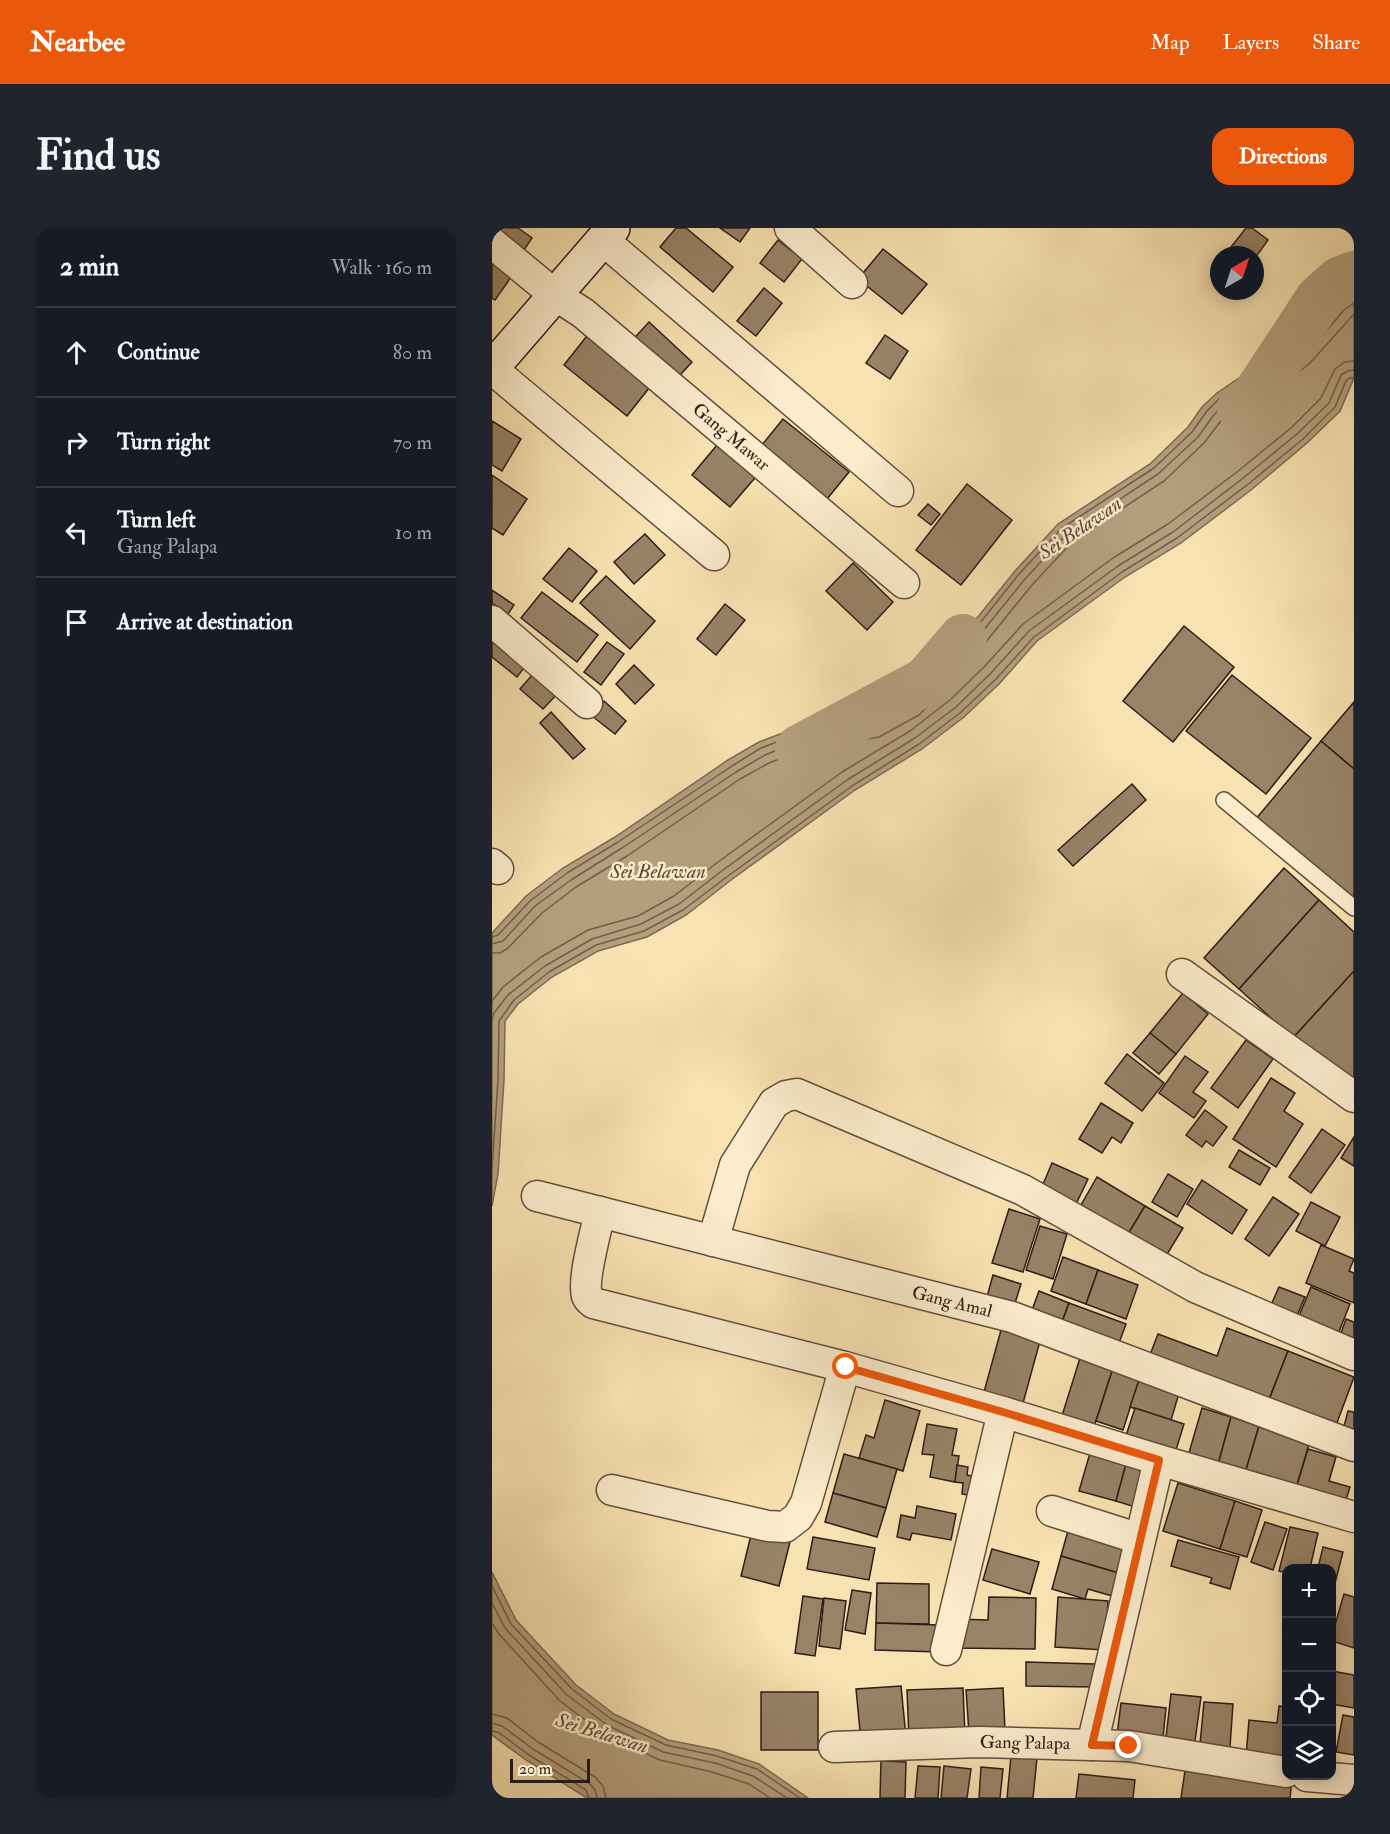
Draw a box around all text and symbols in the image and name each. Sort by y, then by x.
text: Nearbee [30,25,125,60]
text: Map [1150,29,1190,56]
text: Layers [1223,29,1279,56]
text: Share [1312,29,1360,56]
button: Directions [1212,128,1354,185]
text: Find us [36,130,160,182]
north arrow [1210,246,1264,300]
text: 2 min [60,251,119,283]
text: Walk · 160 m [331,255,432,280]
icon: ahead [60,336,93,369]
text: Continue [117,338,200,366]
text: 80 m [393,340,432,365]
street label: Gang Mawar [688,398,775,476]
icon: right [60,426,93,459]
text: Turn right [117,428,210,456]
text: 70 m [393,430,432,455]
water label: Sei Belawan [1033,491,1126,566]
text: Turn left [117,506,196,534]
icon: left [60,516,93,549]
text: 10 m [395,520,432,545]
text: Gang Palapa [117,534,218,559]
icon: arrive [60,606,93,639]
text: Arrive at destination [117,608,293,636]
water label: Sei Belawan [609,859,706,884]
street label: Gang Amal [909,1281,995,1323]
route start [832,1353,858,1379]
map controls [1282,1564,1336,1780]
button: + [1282,1564,1336,1618]
button: − [1282,1618,1336,1672]
button: locate [1282,1672,1336,1726]
water label: Sei Belawan [552,1707,651,1759]
button: layers [1282,1726,1336,1780]
street label: Gang Palapa [980,1731,1071,1755]
route end [1115,1732,1141,1758]
scale bar [510,1756,590,1784]
text: 20 m [519,1759,551,1779]

